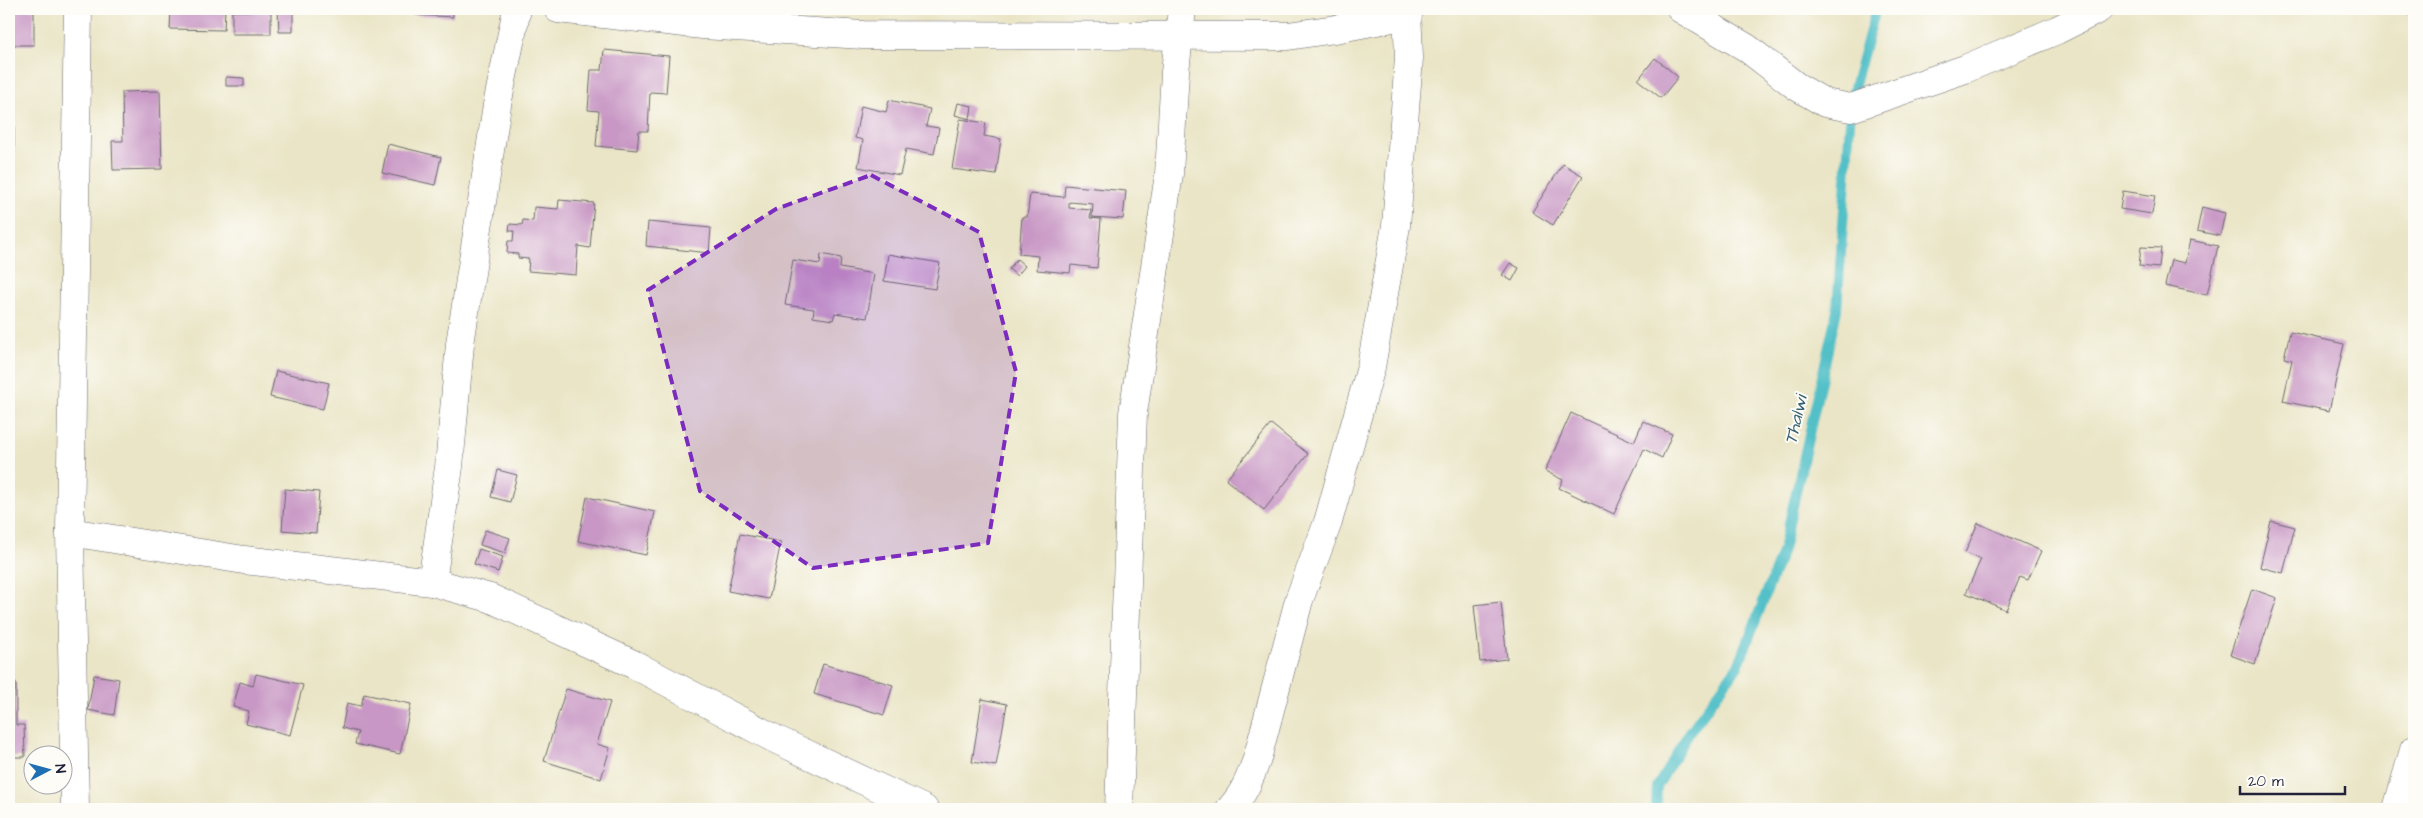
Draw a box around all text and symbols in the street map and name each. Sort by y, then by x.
water label: Thalwi [1778,391,1814,447]
north arrow [22,746,72,796]
text: N [50,763,70,774]
scale bar [2240,763,2346,795]
text: 20 m [2248,771,2284,792]

